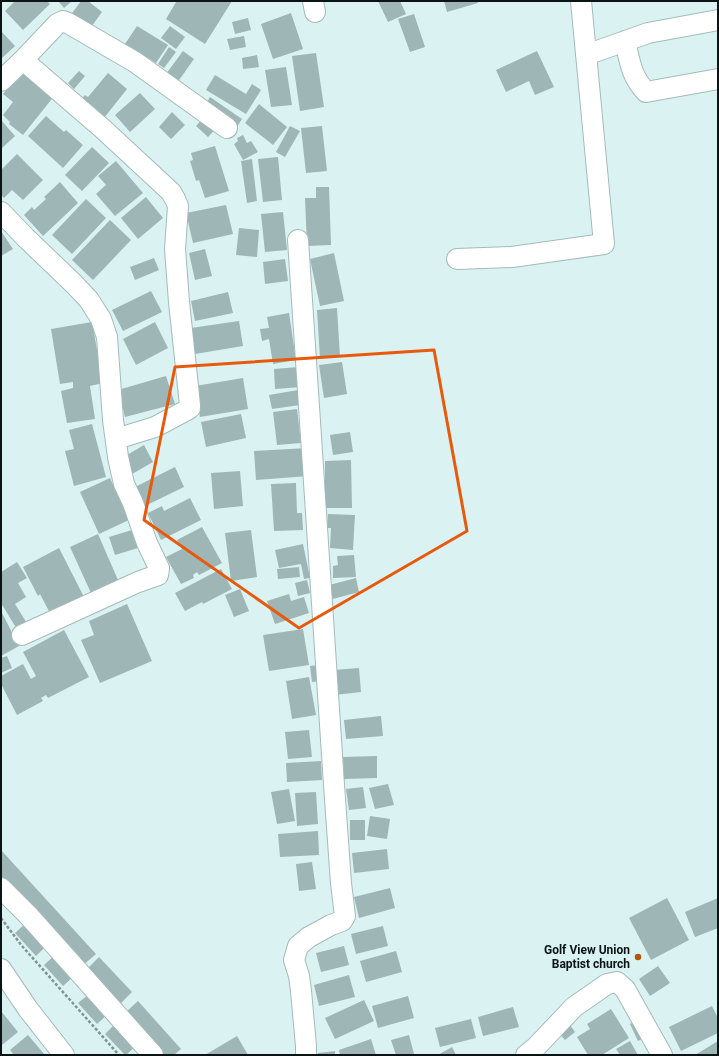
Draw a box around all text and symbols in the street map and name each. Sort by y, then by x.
place label: Golf View Union Baptist church [544,943,630,971]
marker: Golf View Union Baptist church [633,952,643,962]

